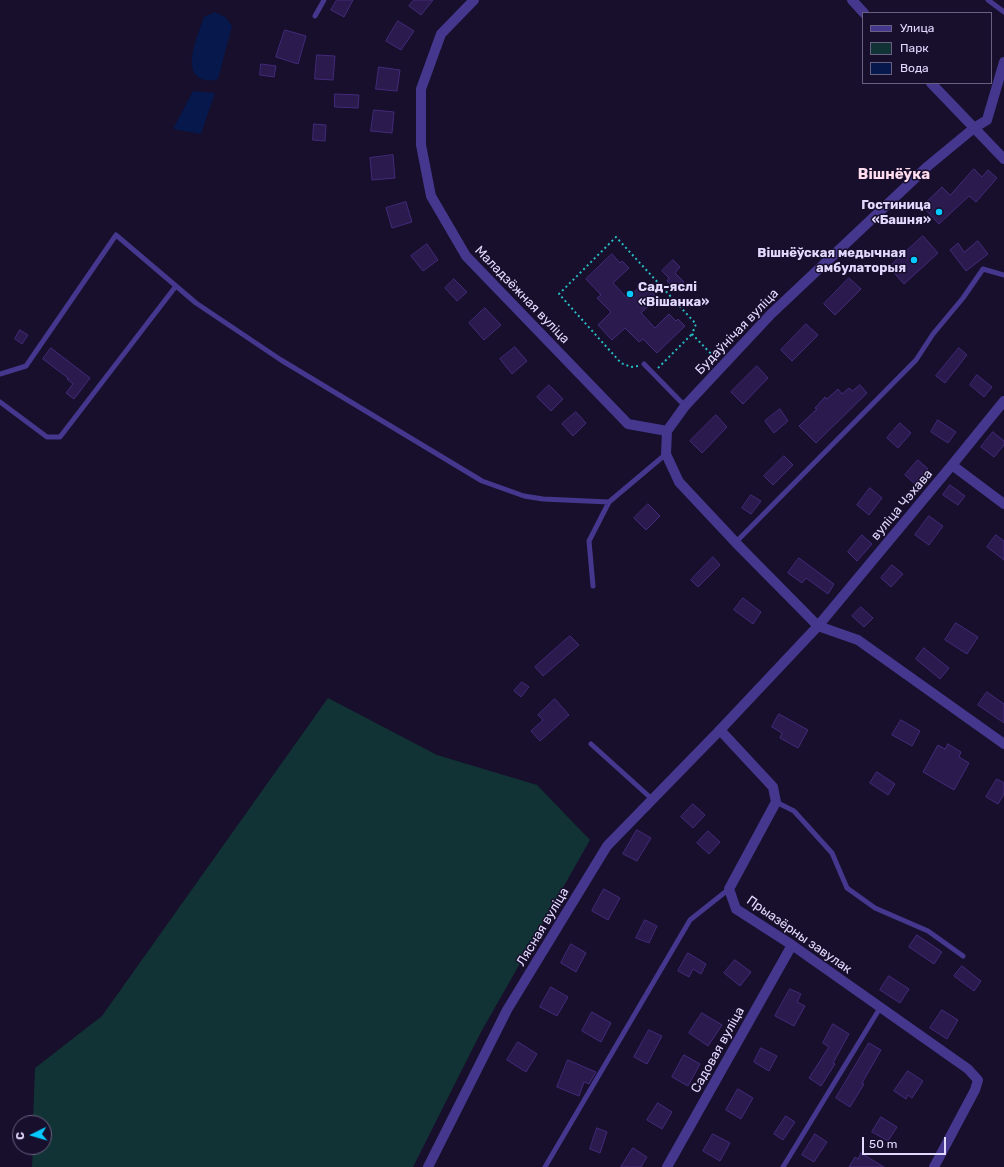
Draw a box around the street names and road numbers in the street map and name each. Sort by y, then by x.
street label: Маладзёжная вуліца [471,243,573,347]
street label: Будаўнічая вуліца [692,286,782,378]
street label: вуліца Чэхава [868,466,936,544]
street label: Лясная вуліца [513,885,573,969]
street label: Прыазёрны завулак [743,893,855,977]
street label: Садовая вуліца [688,1004,748,1096]

